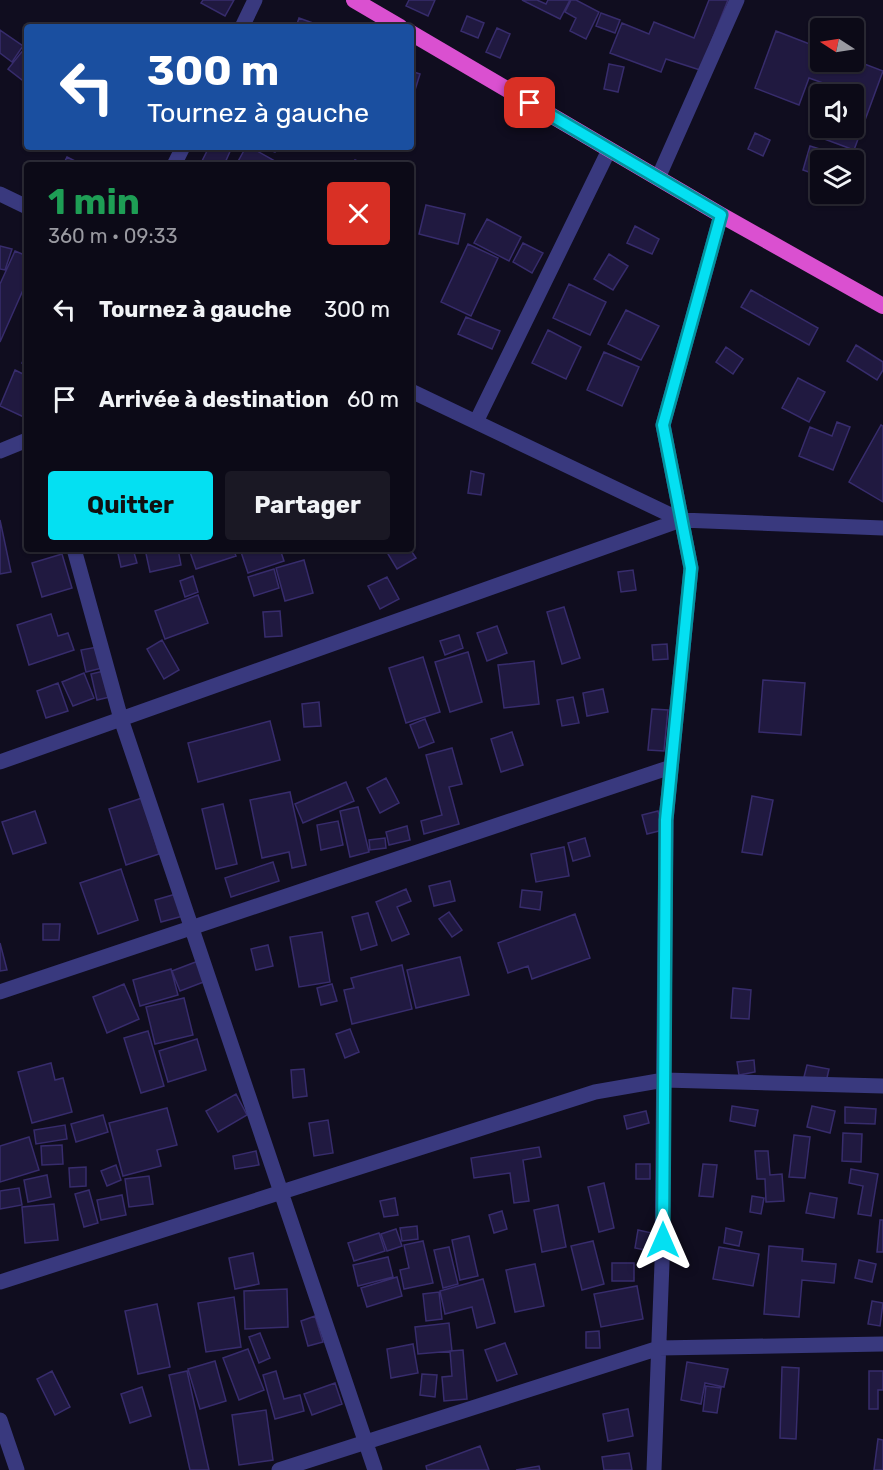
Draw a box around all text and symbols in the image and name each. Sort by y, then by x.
north arrow [810,18,864,72]
map controls [810,18,864,204]
text: 300 m [147,46,279,96]
icon: left [48,48,126,126]
pin [504,77,555,128]
button: sound [810,84,864,138]
icon: arrive [513,86,546,119]
text: Tournez à gauche [147,97,369,129]
button: layers [810,150,864,204]
text: 1 min [48,180,140,223]
button: close [327,182,390,245]
text: 360 m · 09:33 [48,224,178,248]
icon: left [48,293,81,326]
text: Tournez à gauche [99,296,292,323]
text: 300 m [324,296,390,323]
icon: arrive [48,383,81,416]
text: Arrivée à destination [99,386,329,413]
text: 60 m [347,386,399,413]
button: Quitter [48,471,213,540]
button: Partager [225,471,390,540]
position arrow [631,1208,695,1272]

